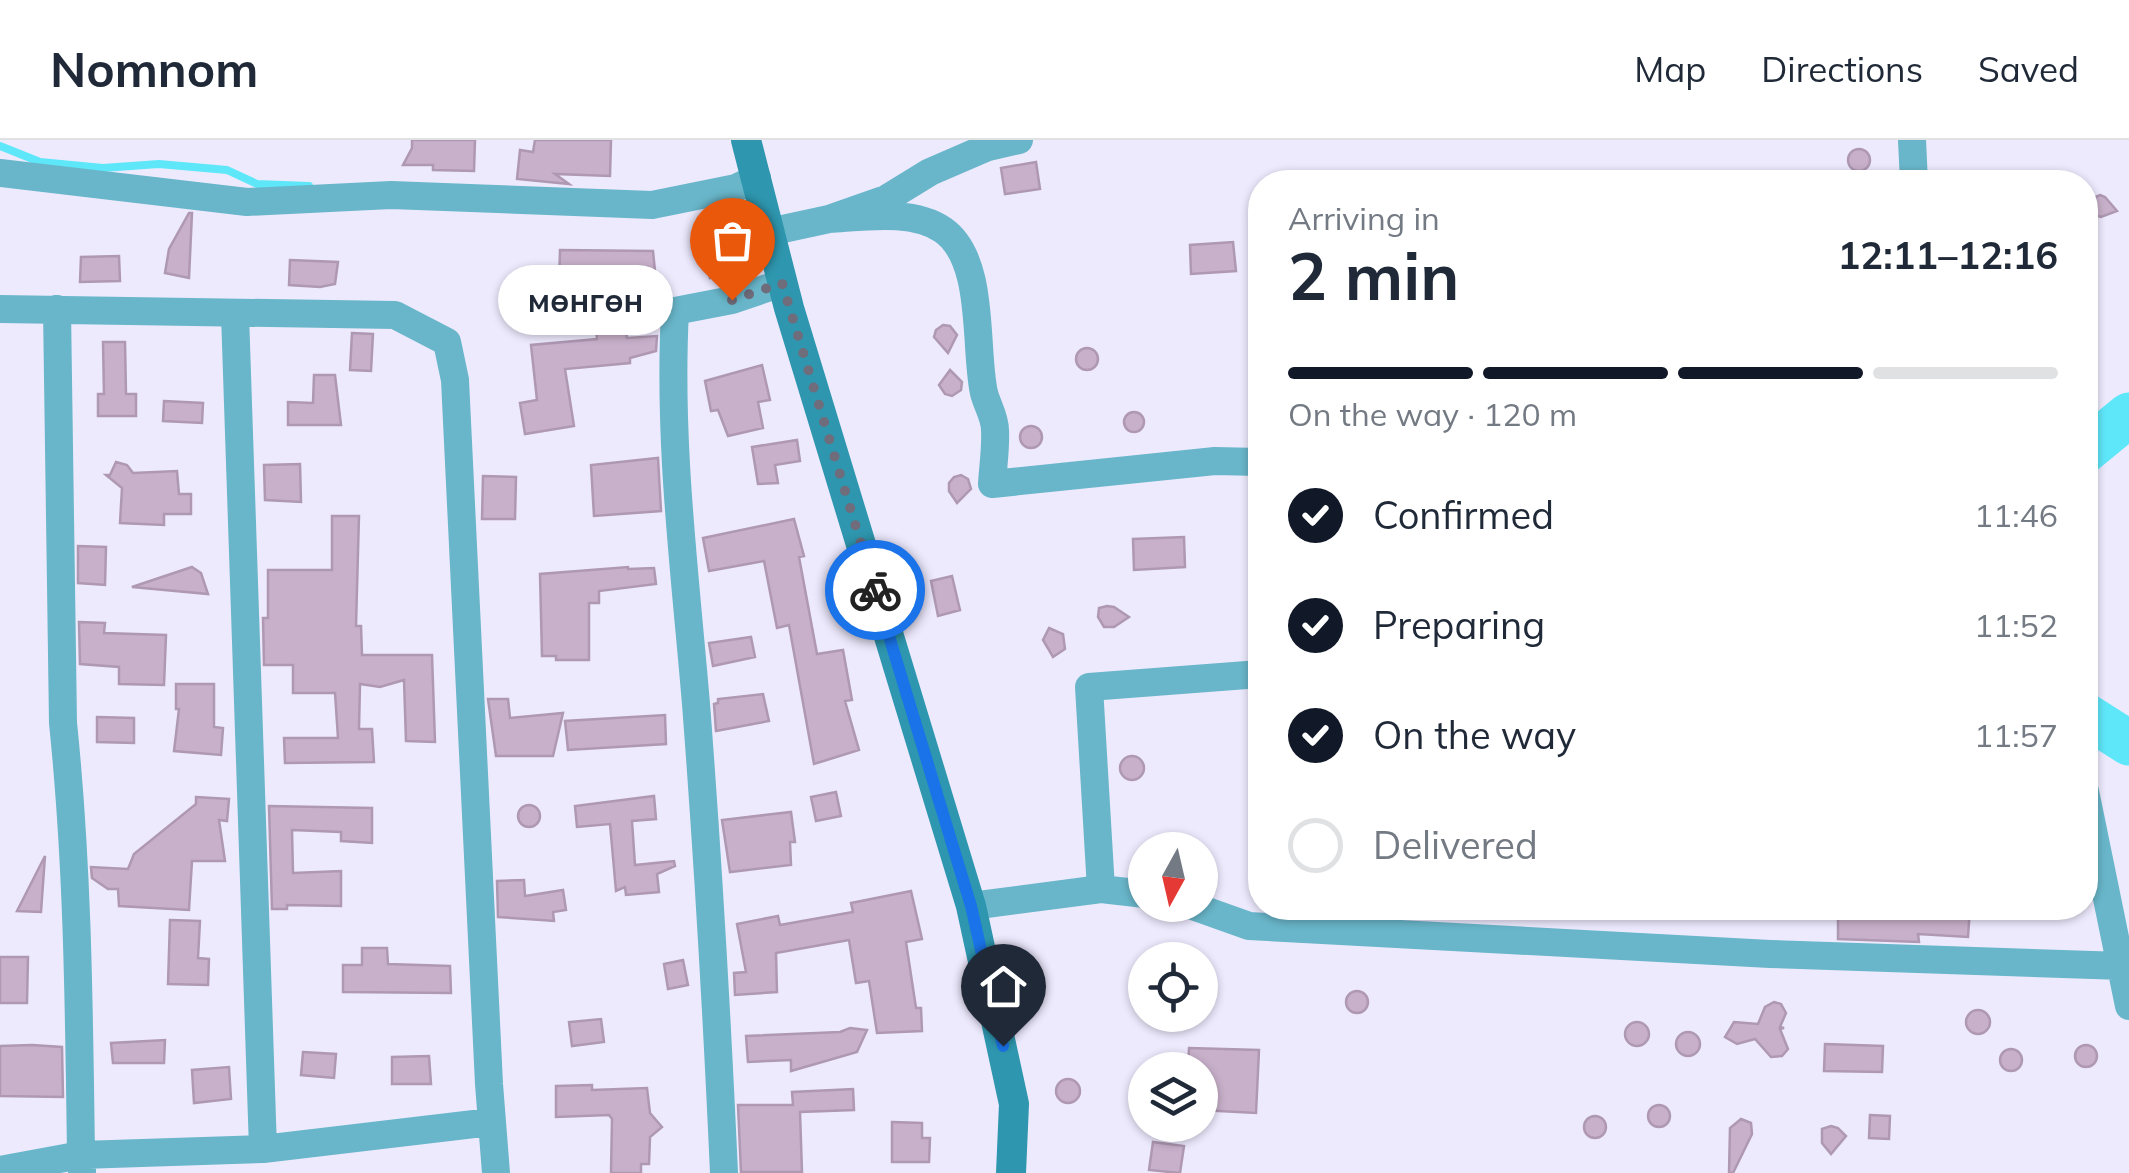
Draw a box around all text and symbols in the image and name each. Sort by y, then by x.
text: Nomnom [50,39,258,99]
text: Map [1634,47,1706,91]
text: Directions [1761,47,1923,91]
text: Saved [1978,47,2079,91]
pin [690,198,775,301]
text: Arriving in [1288,198,1440,238]
icon: bag [705,213,760,268]
text: 12:11–12:16 [1838,231,2058,279]
text: 2 min [1288,235,1459,316]
callout: мөнгөн [497,265,672,335]
text: мөнгөн [528,280,643,320]
text: On the way · 120 m [1288,394,1577,434]
icon: check [1288,488,1343,543]
text: Confirmed [1373,491,1554,539]
text: 11:46 [1974,495,2058,535]
courier [825,540,925,640]
icon: bike [848,563,903,618]
icon: check [1288,598,1343,653]
text: Preparing [1373,601,1545,649]
text: 11:52 [1974,605,2058,645]
icon: check [1288,708,1343,763]
text: On the way [1373,711,1576,759]
text: 11:57 [1974,715,2058,755]
text: Delivered [1373,821,1538,869]
north arrow [1128,832,1218,922]
map controls [1128,832,1218,1142]
button: locate [1128,942,1218,1032]
pin [961,944,1046,1047]
icon: home [976,959,1031,1014]
button: layers [1128,1052,1218,1142]

